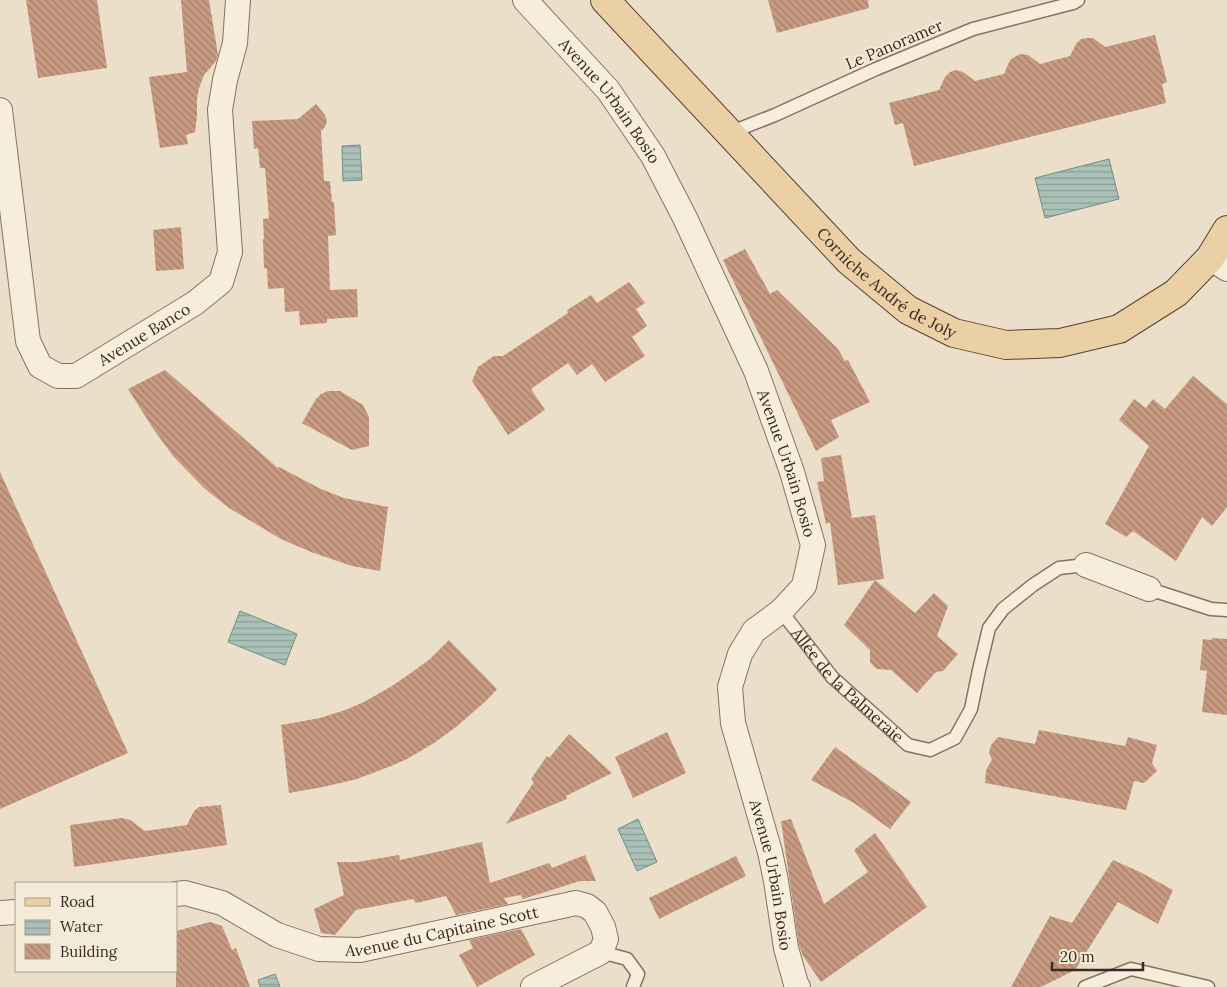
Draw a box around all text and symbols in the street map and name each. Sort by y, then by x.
street label: Le Panoramer [842,14,946,74]
street label: Avenue Urbain Bosio [554,33,665,167]
street label: Corniche André de Joly [813,223,961,343]
street label: Avenue Banco [94,298,194,371]
street label: Avenue Urbain Bosio [753,386,820,539]
street label: Allée de la Palmeraie [787,623,908,747]
street label: Avenue Urbain Bosio [745,796,796,952]
legend [15,882,178,972]
text: Road [60,892,95,911]
street label: Avenue du Capitaine Scott [344,901,541,960]
text: Water [60,917,103,936]
scale bar [1052,940,1143,972]
text: Building [60,942,118,961]
text: 20 m [1060,947,1095,966]

